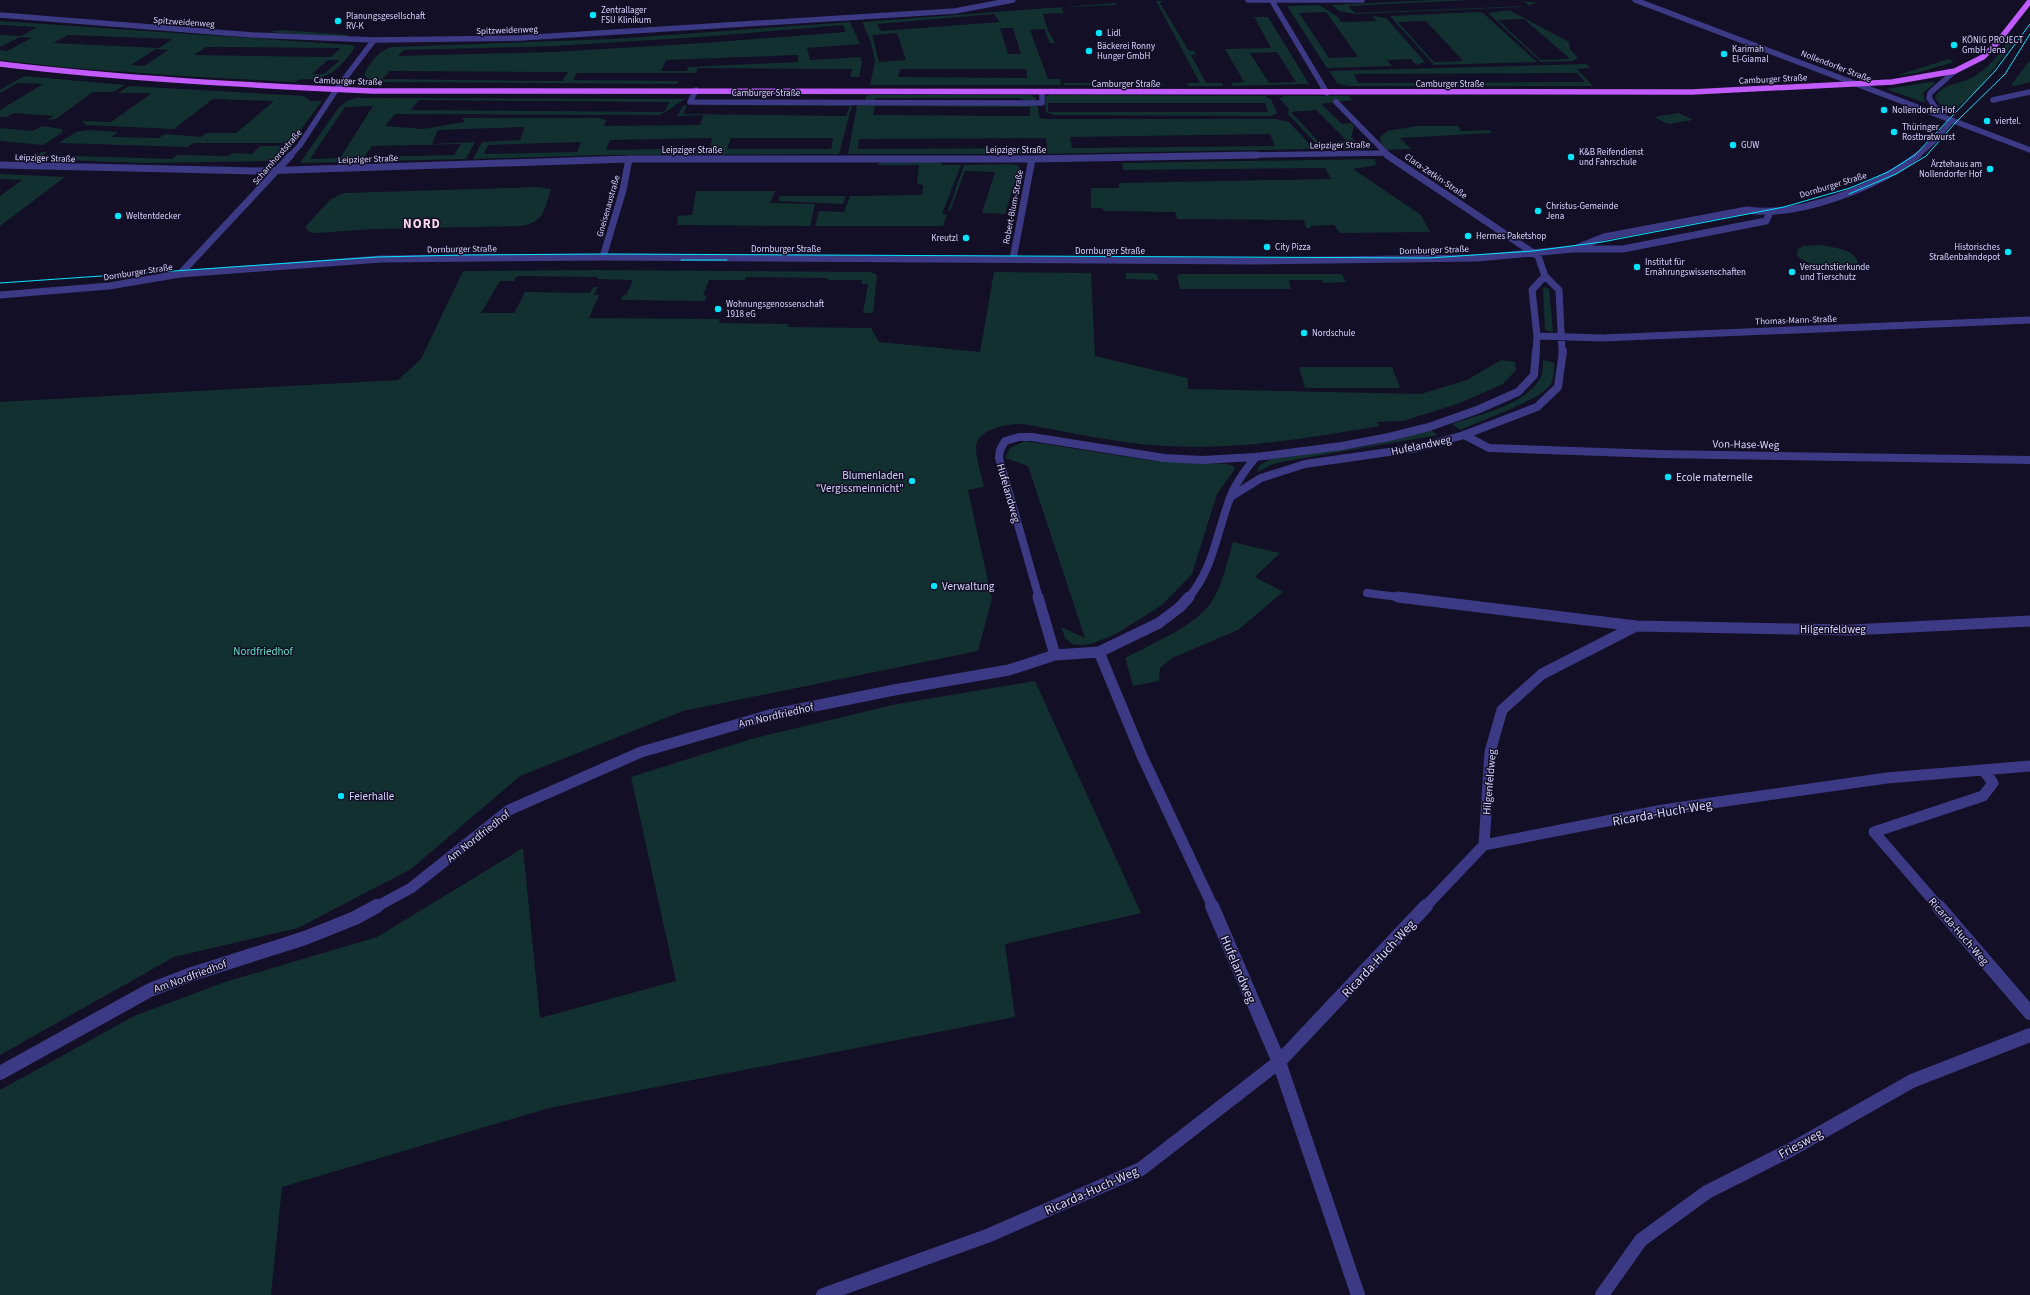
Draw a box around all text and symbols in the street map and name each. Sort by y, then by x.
place label: Zentrallager FSU Klinikum [601,4,651,27]
place label: Planungsgesellschaft RV-K [346,10,426,33]
marker: Zentrallager FSU Klinikum [588,10,598,20]
street label: Spitzweidenweg [153,14,216,31]
marker: Planungsgesellschaft RV-K [333,16,343,26]
street label: Spitzweidenweg [476,23,539,38]
place label: Lidl [1107,27,1121,40]
marker: Lidl [1094,28,1104,38]
place label: KÖNIG PROJECT GmbH Jena [1962,34,2023,57]
place label: Bäckerei Ronny Hunger GmbH [1097,40,1156,63]
marker: KÖNIG PROJECT GmbH Jena [1949,40,1959,50]
place label: Karimah El-Giamal [1732,43,1768,66]
marker: Bäckerei Ronny Hunger GmbH [1084,46,1094,56]
street label: Nollendorfer Straße [1799,47,1873,86]
marker: Karimah El-Giamal [1719,49,1729,59]
street label: Camburger Straße [1738,71,1808,88]
street label: Camburger Straße [313,74,383,89]
street label: Camburger Straße [1092,78,1161,91]
street label: Camburger Straße [1416,78,1485,91]
street label: Camburger Straße [732,87,801,100]
place label: Nollendorfer Hof [1892,104,1955,117]
marker: Nollendorfer Hof [1879,105,1889,115]
place label: viertel. [1995,115,2021,128]
marker: viertel. [1982,116,1992,126]
place label: Thüringer Rostbratwurst [1902,121,1955,144]
street label: Scharnhorststraße [250,126,305,188]
marker: Thüringer Rostbratwurst [1889,127,1899,137]
street label: Leipziger Straße [1310,138,1371,153]
place label: GUW [1741,139,1759,152]
marker: GUW [1728,140,1738,150]
street label: Leipziger Straße [662,144,723,157]
street label: Leipziger Straße [986,144,1047,157]
place label: K&B Reifendienst und Fahrschule [1579,146,1644,169]
street label: Leipziger Straße [15,151,76,166]
street label: Clara-Zetkin-Straße [1402,151,1470,203]
street label: Leipziger Straße [338,152,399,167]
marker: K&B Reifendienst und Fahrschule [1566,152,1576,162]
place label: Ärztehaus am Nollendorfer Hof [1919,158,1982,181]
marker: Ärztehaus am Nollendorfer Hof [1985,164,1995,174]
street label: Robert-Blum-Straße [1000,168,1027,245]
street label: Dornburger Straße [1798,169,1869,202]
street label: Gneisenaustraße [593,173,624,238]
place label: Christus-Gemeinde Jena [1546,200,1619,223]
marker: Christus-Gemeinde Jena [1533,206,1543,216]
place label: Weltentdecker [126,210,181,223]
marker: Weltentdecker [113,211,123,221]
district label: NORD [403,215,441,233]
place label: Hermes Paketshop [1476,230,1546,243]
marker: Hermes Paketshop [1463,231,1473,241]
place label: Kreutzl [931,232,958,245]
marker: Kreutzl [961,233,971,243]
place label: City Pizza [1275,241,1311,254]
place label: Historisches Straßenbahndepot [1929,241,2000,264]
street label: Dornburger Straße [427,242,498,257]
marker: City Pizza [1262,242,1272,252]
street label: Dornburger Straße [751,243,821,256]
street label: Dornburger Straße [1399,243,1470,258]
street label: Dornburger Straße [1075,245,1145,258]
marker: Historisches Straßenbahndepot [2003,247,2013,257]
place label: Institut für Ernährungswissenschaften [1645,256,1746,279]
street label: Dornburger Straße [103,261,174,284]
place label: Versuchstierkunde und Tierschutz [1800,261,1870,284]
marker: Institut für Ernährungswissenschaften [1632,262,1642,272]
marker: Versuchstierkunde und Tierschutz [1787,267,1797,277]
place label: Wohnungsgenossenschaft 1918 eG [726,298,825,321]
marker: Wohnungsgenossenschaft 1918 eG [713,304,723,314]
street label: Thomas-Mann-Straße [1755,313,1838,328]
place label: Nordschule [1312,327,1356,340]
marker: Nordschule [1299,328,1309,338]
street label: Hufelandweg [1390,432,1453,459]
street label: Von-Hase-Weg [1713,436,1780,453]
street label: Hufelandweg [993,462,1024,525]
place label: Blumenladen "Vergissmeinnicht" [816,468,904,496]
place label: Ecole maternelle [1676,470,1753,485]
marker: Ecole maternelle [1663,472,1673,482]
marker: Blumenladen "Vergissmeinnicht" [907,476,917,486]
place label: Verwaltung [942,579,995,594]
marker: Verwaltung [929,581,939,591]
street label: Hilgenfeldweg [1800,622,1866,637]
park label: Nordfriedhof [233,644,293,659]
street label: Am Nordfriedhof [737,699,816,731]
street label: Hilgenfeldweg [1479,748,1500,815]
place label: Feierhalle [349,789,395,804]
marker: Feierhalle [336,791,346,801]
street label: Ricarda-Huch-Weg [1611,795,1714,831]
street label: Am Nordfriedhof [443,806,514,866]
street label: Ricarda-Huch-Weg [1925,894,1993,969]
street label: Ricarda-Huch-Weg [1338,915,1420,1002]
street label: Hufelandweg [1216,933,1261,1006]
street label: Am Nordfriedhof [152,956,229,997]
street label: Friesweg [1775,1124,1826,1163]
street label: Ricarda-Huch-Weg [1042,1162,1141,1220]

